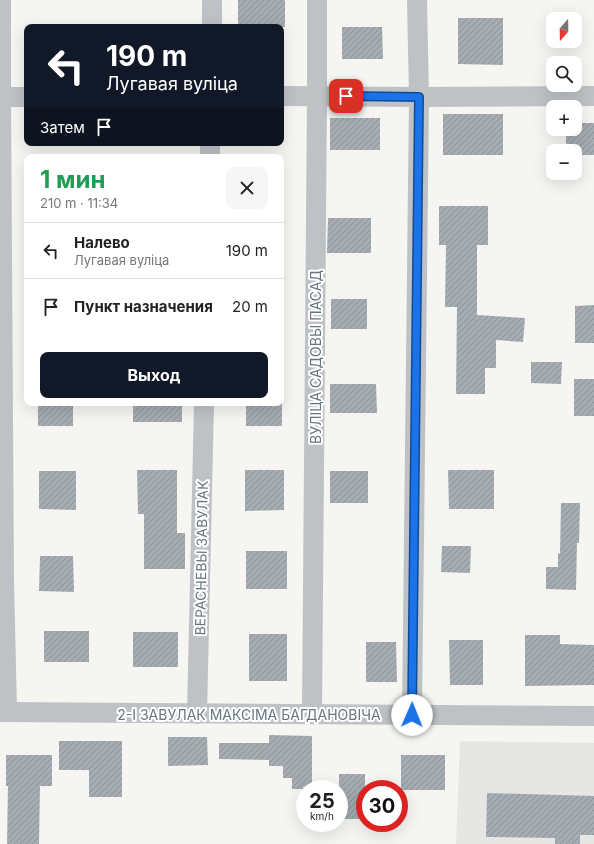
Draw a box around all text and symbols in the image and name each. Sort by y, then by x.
north arrow [546,12,582,48]
map controls [546,12,582,180]
text: 190 m [106,39,187,73]
icon: left [40,40,92,92]
button: search [546,56,582,92]
text: Лугавая вуліца [106,73,238,94]
pin [329,79,363,113]
icon: arrive [335,85,357,107]
button: + [546,100,582,136]
icon: arrive [93,116,115,138]
text: Затем [40,118,85,137]
button: − [546,144,582,180]
text: 1 мин [40,165,105,194]
button: close [226,167,268,209]
text: 210 m · 11:34 [40,195,118,211]
text: Налево [74,233,130,252]
icon: left [40,240,62,262]
text: 190 m [226,241,268,260]
text: Лугавая вуліца [74,252,169,268]
street label: ВУЛІЦА САДОВЫ ПАСАД [307,270,324,444]
icon: arrive [40,296,62,318]
text: Пункт назначения [74,297,213,316]
text: 20 m [232,297,268,316]
button: Выход [40,352,268,398]
street label: ВЕРАСНЕВЫ ЗАВУЛАК [191,480,211,636]
position arrow [391,694,433,736]
street label: 2-І ЗАВУЛАК МАКСІМА БАГДАНОВІЧА [117,706,381,723]
speed limit sign: 30 [356,780,408,832]
text: 25 [309,789,335,813]
text: km/h [310,810,334,822]

